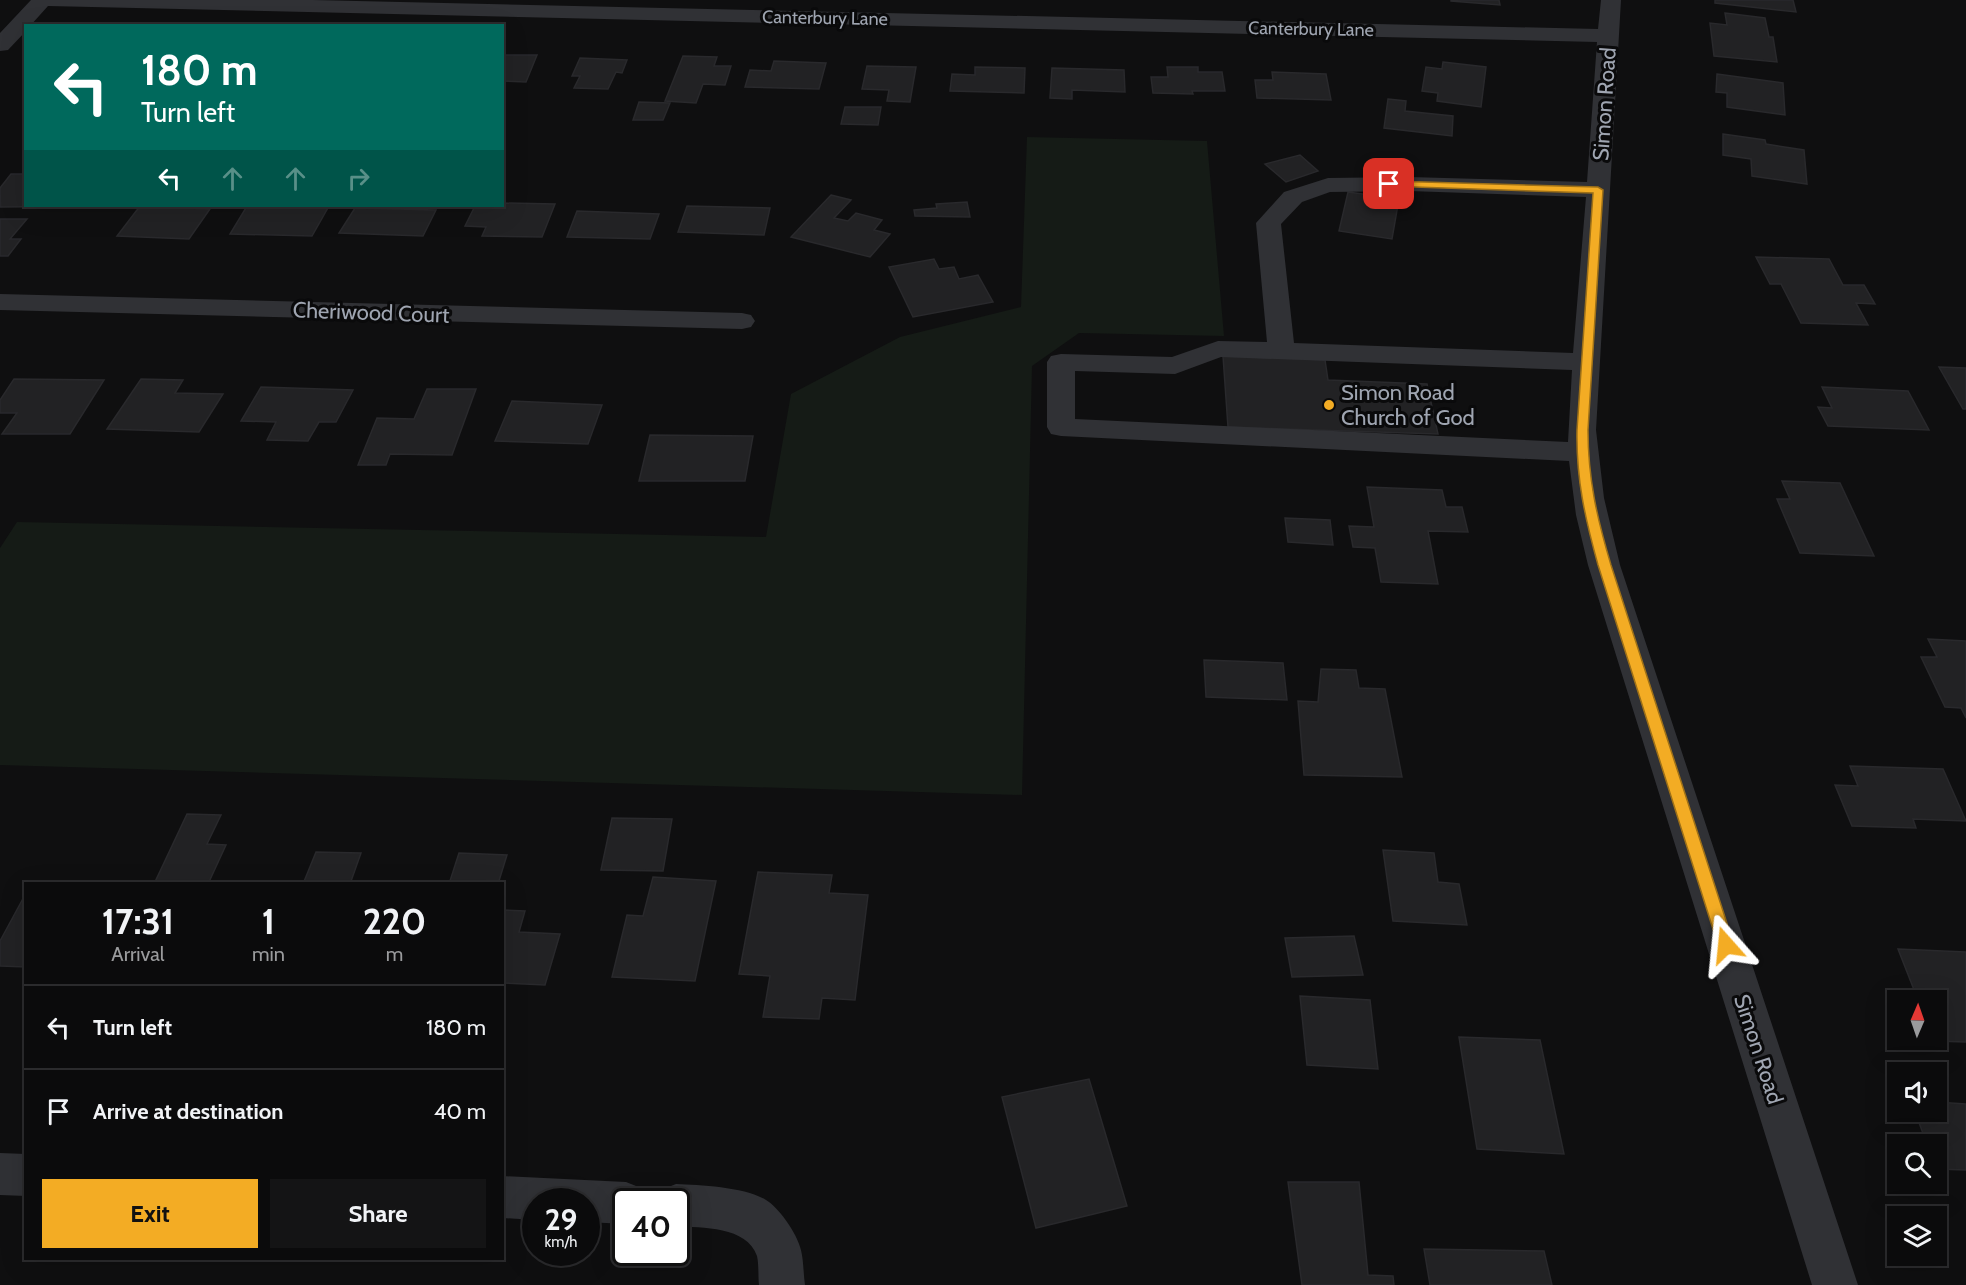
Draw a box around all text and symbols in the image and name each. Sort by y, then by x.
street label: Canterbury Lane [762,6,888,30]
street label: Canterbury Lane [1248,17,1374,41]
text: 180 m [141,44,257,96]
street label: Simon Road [1587,46,1622,162]
icon: left [42,48,120,126]
text: Turn left [141,96,235,129]
pin [1363,158,1414,209]
icon: left [153,162,186,195]
icon: ahead [216,162,249,195]
icon: ahead [279,162,312,195]
icon: right [342,162,375,195]
icon: arrive [1372,167,1405,200]
street label: Cheriwood Court [292,296,450,329]
place label: Simon Road Church of God [1341,379,1475,431]
marker: Simon Road Church of God [1322,398,1336,412]
text: 17:31 [102,899,174,943]
text: 1 [262,899,275,943]
text: 220 [363,899,426,943]
position arrow [1694,913,1758,977]
text: Arrival [111,942,165,966]
text: min [252,942,285,966]
text: m [386,942,403,966]
north arrow [1887,990,1947,1050]
map controls [1887,990,1947,1266]
street label: Simon Road [1728,991,1789,1107]
icon: left [42,1011,75,1044]
text: Turn left [93,1014,172,1041]
text: 180 m [426,1014,486,1041]
button: sound [1887,1062,1947,1122]
icon: arrive [42,1095,75,1128]
text: Arrive at destination [93,1098,283,1125]
text: 40 m [434,1098,486,1125]
button: search [1887,1134,1947,1194]
button: Exit [42,1179,258,1248]
button: Share [270,1179,486,1248]
speed limit sign: 40 [612,1188,690,1266]
text: 29 [545,1201,577,1238]
button: layers [1887,1206,1947,1266]
text: km/h [545,1233,577,1251]

